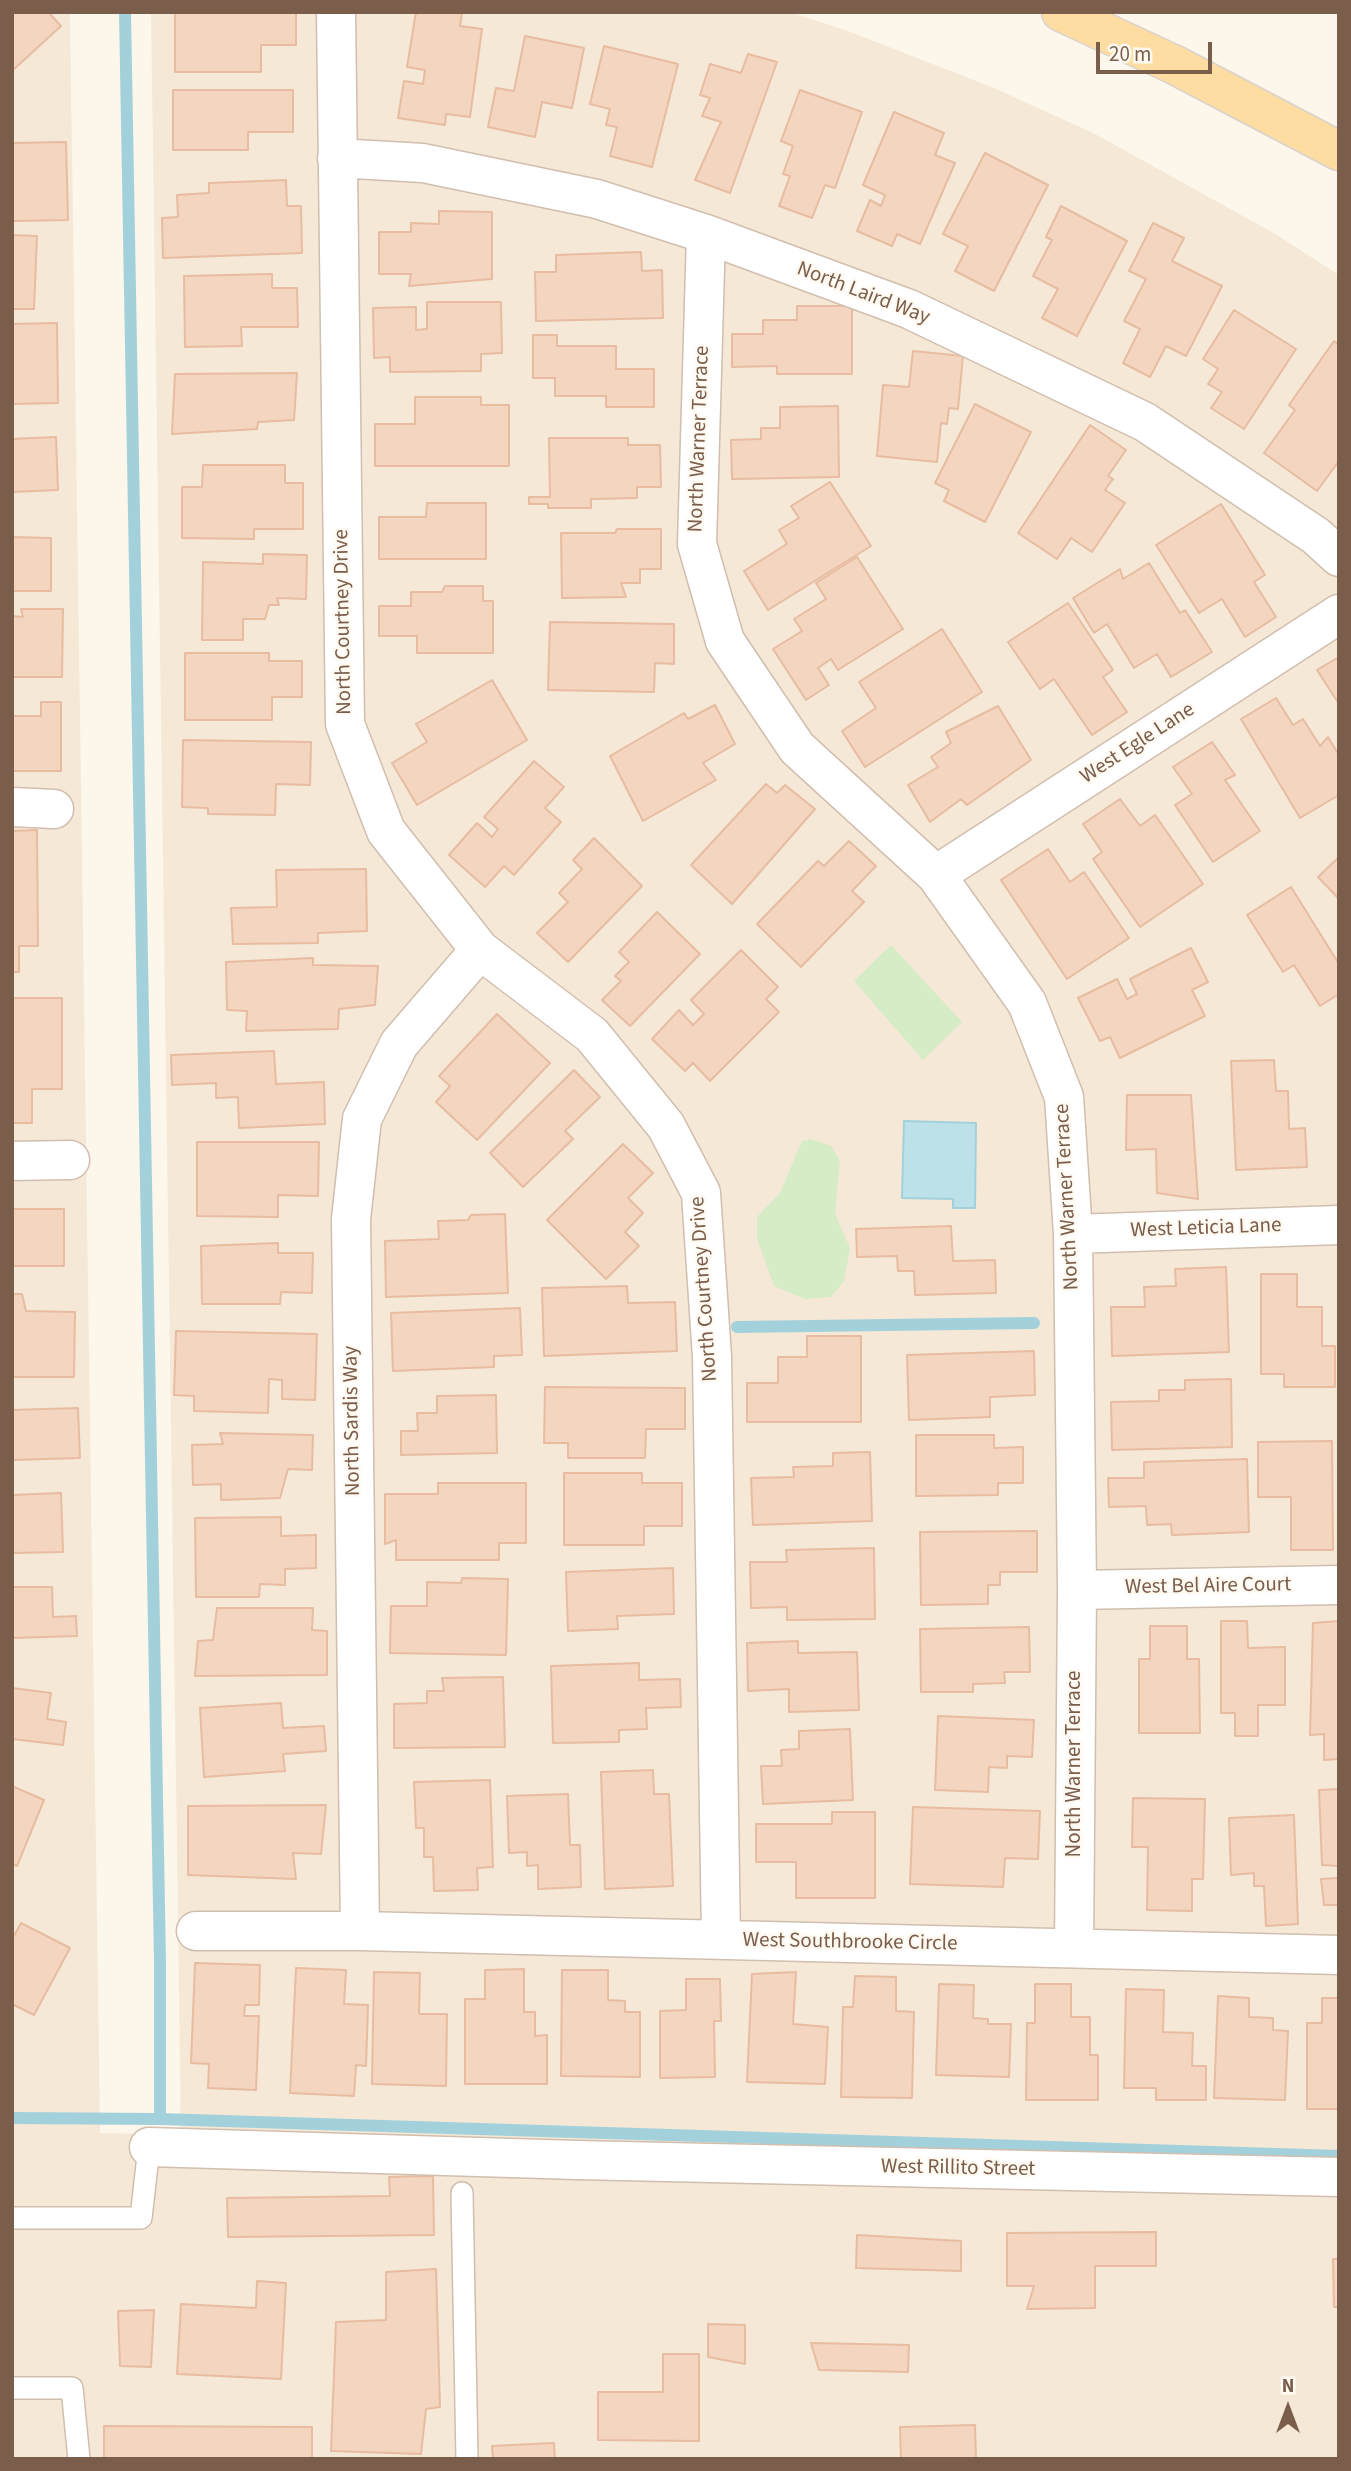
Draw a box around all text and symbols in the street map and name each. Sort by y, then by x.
scale bar [1099,28,1214,72]
text: 20 m [1109,39,1151,69]
street label: North Laird Way [793,257,933,331]
street label: North Warner Terrace [684,345,716,533]
street label: North Courtney Drive [330,529,358,715]
street label: West Egle Lane [1076,698,1200,790]
street label: North Warner Terrace [1051,1103,1085,1291]
street label: North Courtney Drive [686,1196,724,1382]
street label: West Leticia Lane [1130,1214,1282,1244]
street label: North Sardis Way [339,1346,367,1496]
street label: West Bel Aire Court [1125,1573,1291,1601]
street label: North Warner Terrace [1062,1671,1088,1857]
street label: West Southbrooke Circle [742,1929,958,1957]
street label: West Rillito Street [880,2155,1036,2183]
north arrow [1253,2373,1323,2443]
text: N [1282,2373,1294,2400]

